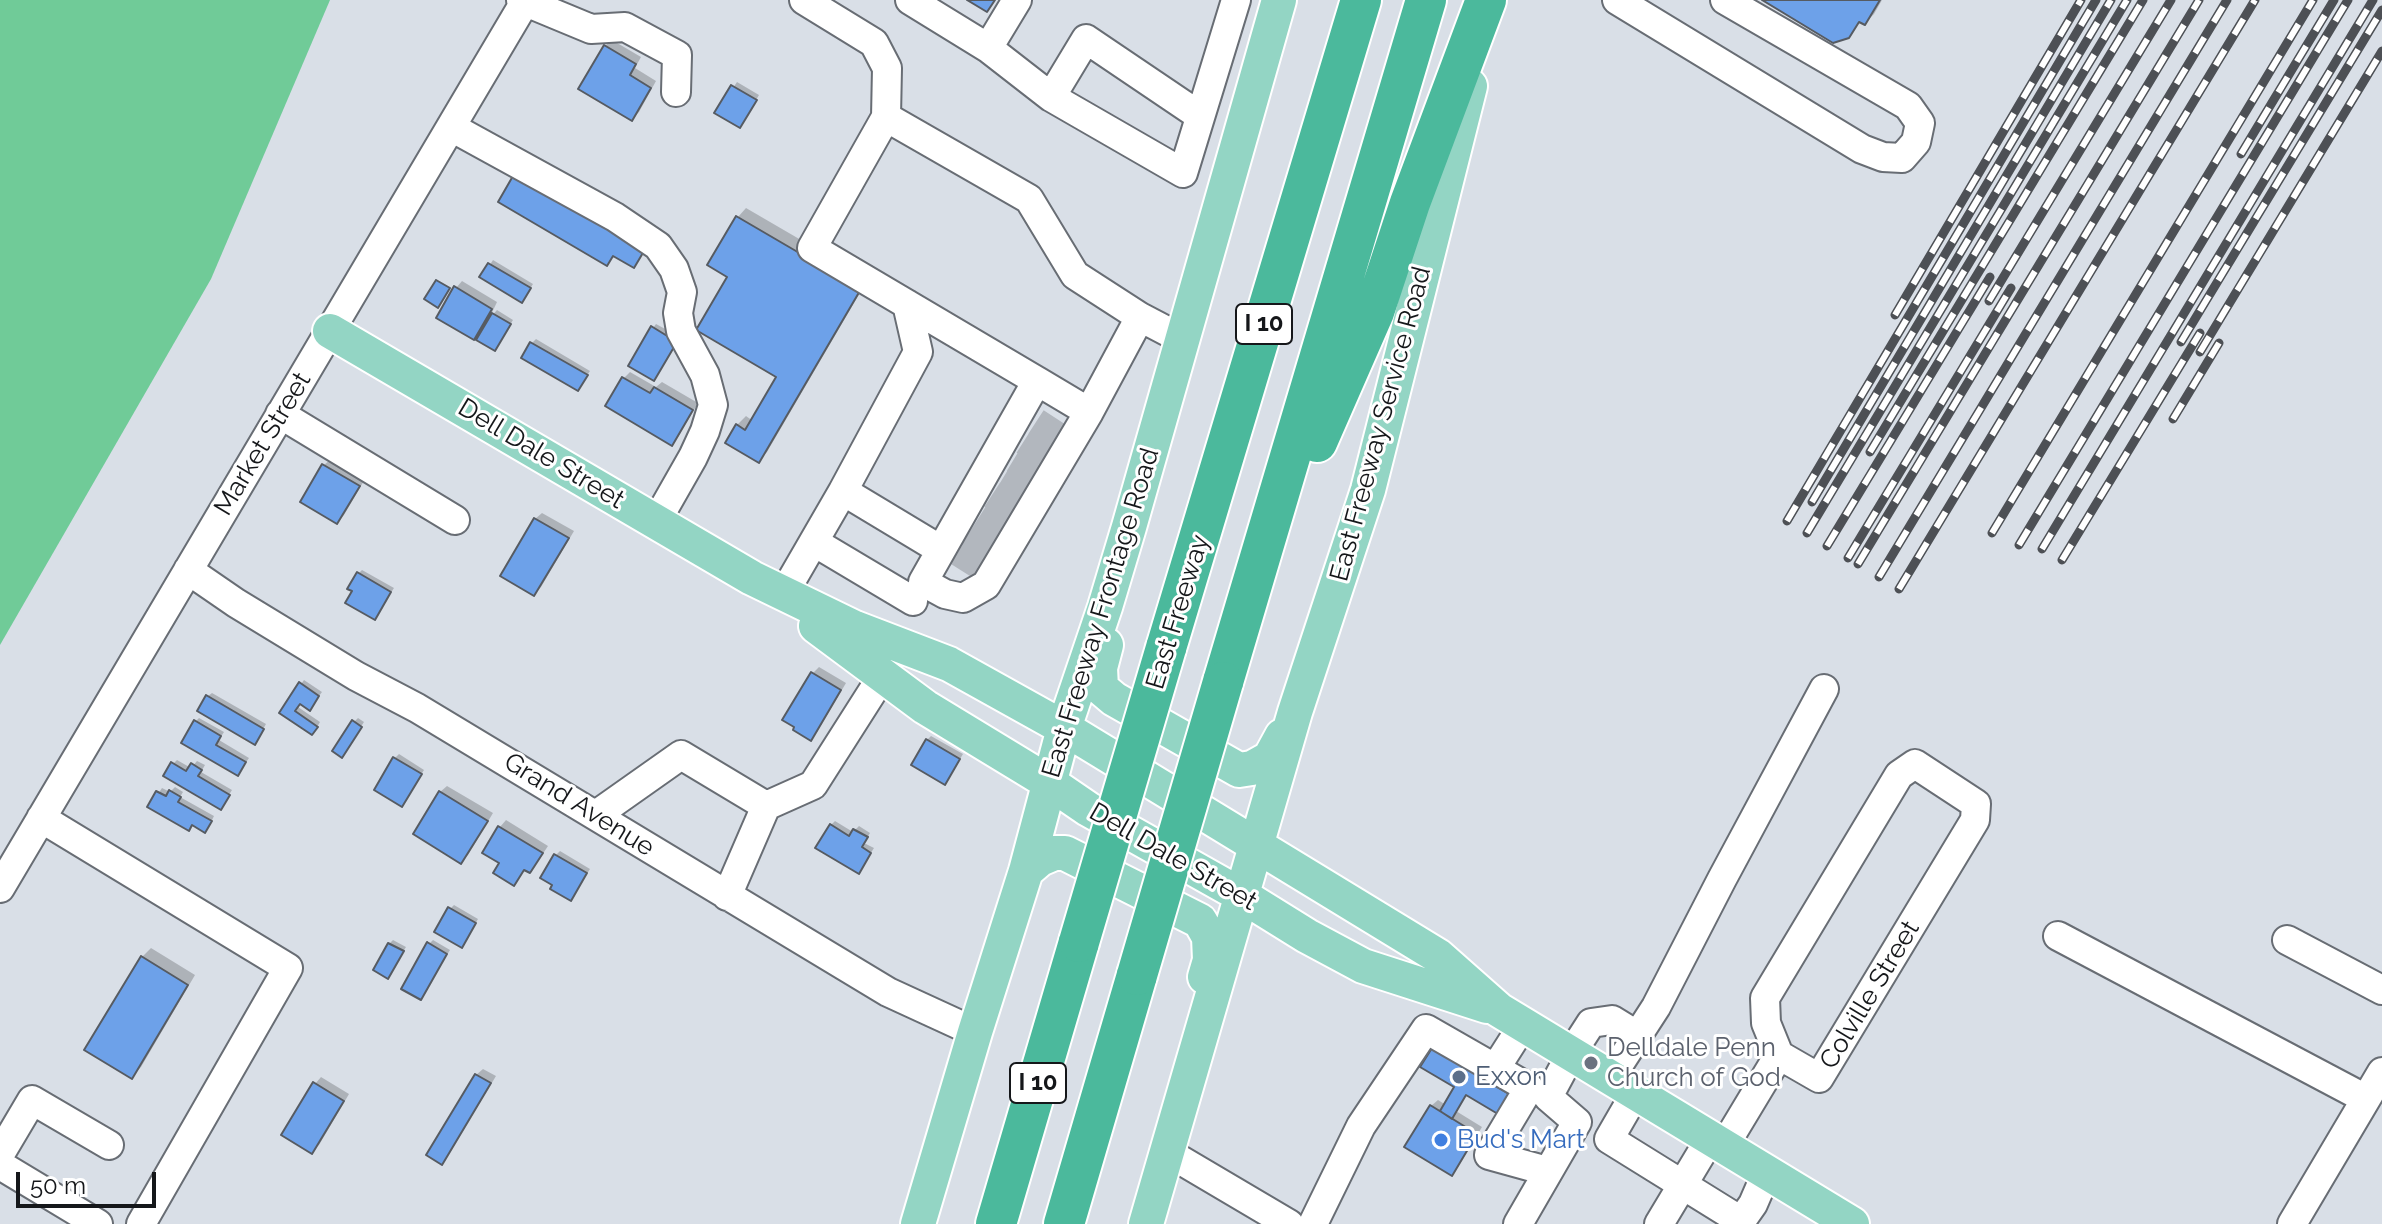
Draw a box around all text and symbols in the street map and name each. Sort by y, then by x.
street label: East Freeway Service Road [1324,263,1438,585]
road number: I 10 [1236,304,1292,344]
street label: Market Street [208,367,318,521]
street label: Dell Dale Street [452,392,630,516]
street label: East Freeway Frontage Road [1036,444,1166,782]
street label: East Freeway [1140,531,1216,693]
street label: Grand Avenue [498,746,660,864]
street label: Dell Dale Street [1084,796,1262,918]
street label: Colville Street [1813,915,1927,1075]
place label: Delldale Penn Church of God [1607,1032,1781,1094]
marker: Delldale Penn Church of God [1582,1054,1600,1072]
place label: Exxon [1475,1061,1547,1093]
road number: I 10 [1010,1063,1066,1103]
marker: Exxon [1450,1068,1468,1086]
place label: Bud's Mart [1457,1124,1585,1156]
marker: Bud's Mart [1432,1131,1450,1149]
scale bar [20,1156,160,1206]
text: 50 m [30,1171,86,1200]

